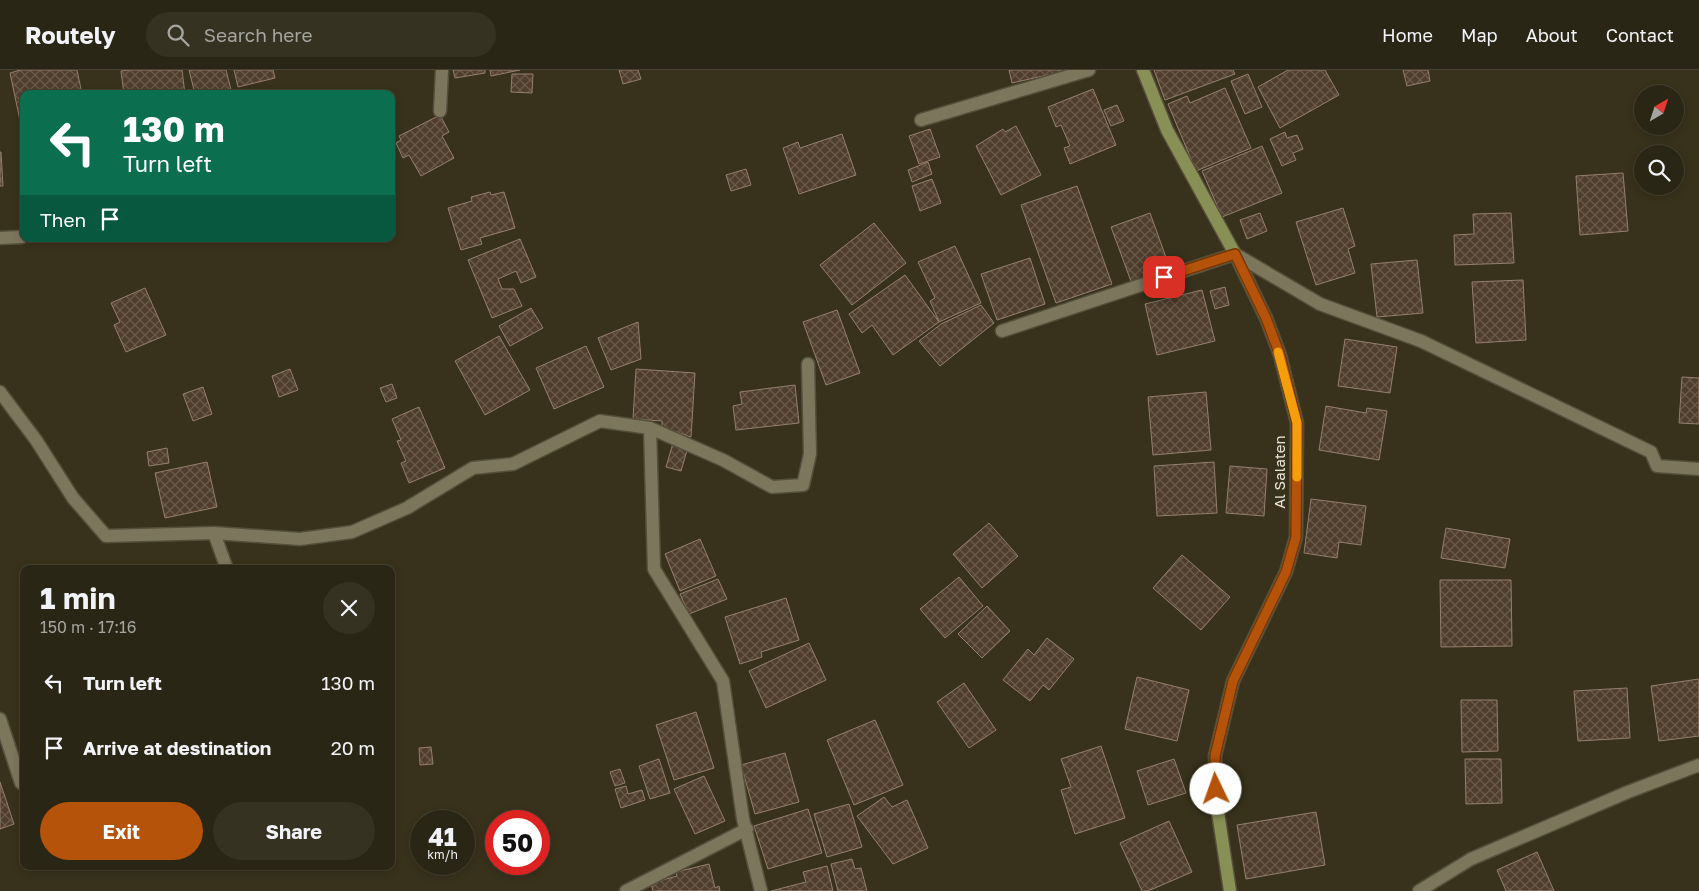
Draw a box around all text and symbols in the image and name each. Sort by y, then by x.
search box [146,12,496,57]
text: Routely [25,20,116,49]
icon: search [164,21,192,49]
text: Search here [204,23,313,46]
text: Home [1382,24,1433,46]
text: Map [1461,24,1498,46]
text: About [1526,24,1578,46]
text: Contact [1606,24,1674,46]
north arrow [1634,85,1684,135]
map controls [1634,85,1684,195]
text: 130 m [123,108,225,150]
icon: left [40,110,105,175]
button: search [1634,145,1684,195]
text: Turn left [123,150,212,177]
icon: arrive [96,205,124,233]
text: Then [40,208,86,231]
pin [1143,256,1185,298]
icon: arrive [1150,263,1178,291]
street label: Al Salaten [1270,435,1288,509]
text: 1 min [40,580,116,616]
button: close [323,582,375,634]
text: 150 m · 17:16 [40,617,136,637]
icon: left [40,669,68,697]
text: Turn left [83,671,162,694]
text: 130 m [321,671,375,694]
icon: arrive [40,734,68,762]
text: Arrive at destination [83,736,271,759]
text: 20 m [331,736,375,759]
position arrow [1189,762,1241,814]
button: Exit [40,802,203,860]
button: Share [213,802,375,860]
speed limit sign: 50 [485,810,550,875]
text: 41 [428,821,457,852]
text: km/h [427,847,458,862]

